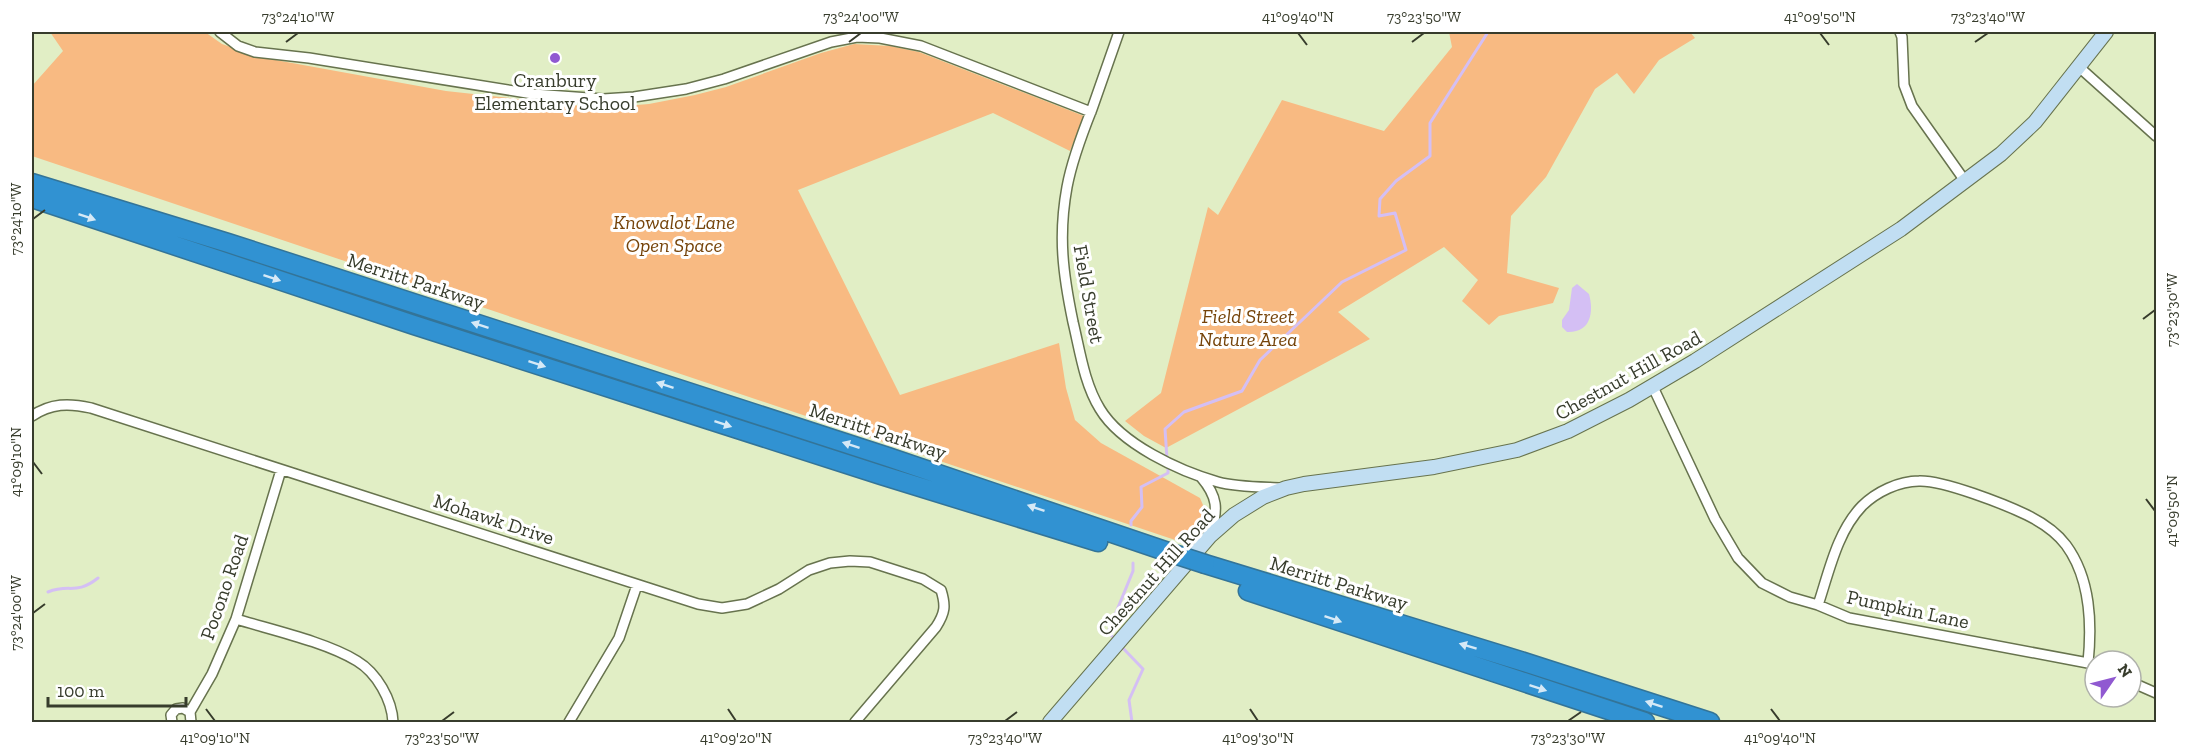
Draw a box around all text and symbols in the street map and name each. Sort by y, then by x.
text: 73°24'10"W [262,8,334,26]
text: 73°24'00"W [823,8,899,26]
text: 41°09'40"N [1262,8,1334,26]
text: 73°23'50"W [1387,8,1461,26]
text: 41°09'50"N [1784,8,1856,26]
text: 73°23'40"W [1951,8,2025,26]
marker: Cranbury Elementary School [548,51,562,65]
place label: Cranbury Elementary School [474,68,636,115]
text: 73°24'10"W [7,183,25,255]
park label: Knowalot Lane Open Space [613,210,735,257]
one-way arrow [78,212,96,222]
street label: Field Street [1069,243,1110,346]
street label: Merritt Parkway [344,248,488,315]
text: 73°23'30"W [2163,273,2181,347]
one-way arrow [263,274,281,284]
park label: Field Street Nature Area [1199,304,1297,351]
one-way arrow [471,320,489,329]
street label: Chestnut Hill Road [1551,325,1705,425]
one-way arrow [528,360,546,370]
one-way arrow [656,380,674,389]
street label: Merritt Parkway [806,398,950,465]
one-way arrow [714,420,732,429]
text: 41°09'10"N [7,427,25,497]
one-way arrow [842,440,860,449]
text: 41°09'50"N [2163,475,2181,547]
street label: Mohawk Drive [431,488,557,550]
one-way arrow [1027,502,1045,512]
street label: Chestnut Hill Road [1092,503,1220,641]
street label: Pocono Road [195,531,253,643]
street label: Merritt Parkway [1267,551,1412,616]
text: 73°24'00"W [7,575,25,651]
street label: Pumpkin Lane [1845,584,1971,634]
one-way arrow [1324,615,1342,625]
one-way arrow [1459,641,1477,650]
north arrow [2083,649,2143,709]
text: N [2114,660,2136,681]
scale bar [48,670,186,708]
text: 100 m [57,680,105,702]
one-way arrow [1529,684,1547,693]
one-way arrow [1645,699,1663,709]
text: 41°09'10"N [180,729,250,747]
text: 73°23'50"W [405,729,479,747]
text: 41°09'20"N [700,729,772,747]
text: 73°23'40"W [968,729,1042,747]
text: 41°09'30"N [1222,729,1294,747]
text: 73°23'30"W [1531,729,1605,747]
text: 41°09'40"N [1744,729,1816,747]

